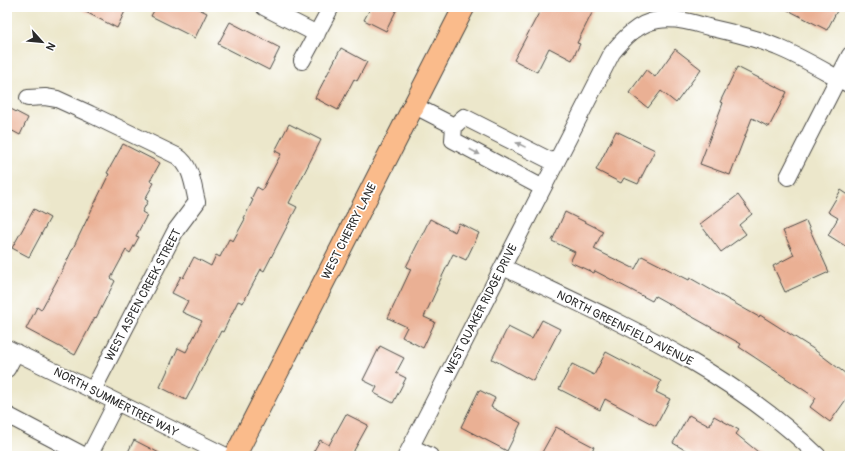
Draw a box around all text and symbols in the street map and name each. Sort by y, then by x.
north arrow [22,22,62,62]
text: N [43,40,58,53]
one-way arrow [515,142,526,149]
one-way arrow [469,148,481,155]
street label: WEST CHERRY LANE [319,180,380,282]
street label: WEST ASPEN CREEK STREET [102,226,185,364]
street label: WEST QUAKER RIDGE DRIVE [442,241,521,377]
street label: NORTH GREENFIELD AVENUE [554,287,696,369]
street label: NORTH SUMMERTREE WAY [51,364,181,440]

